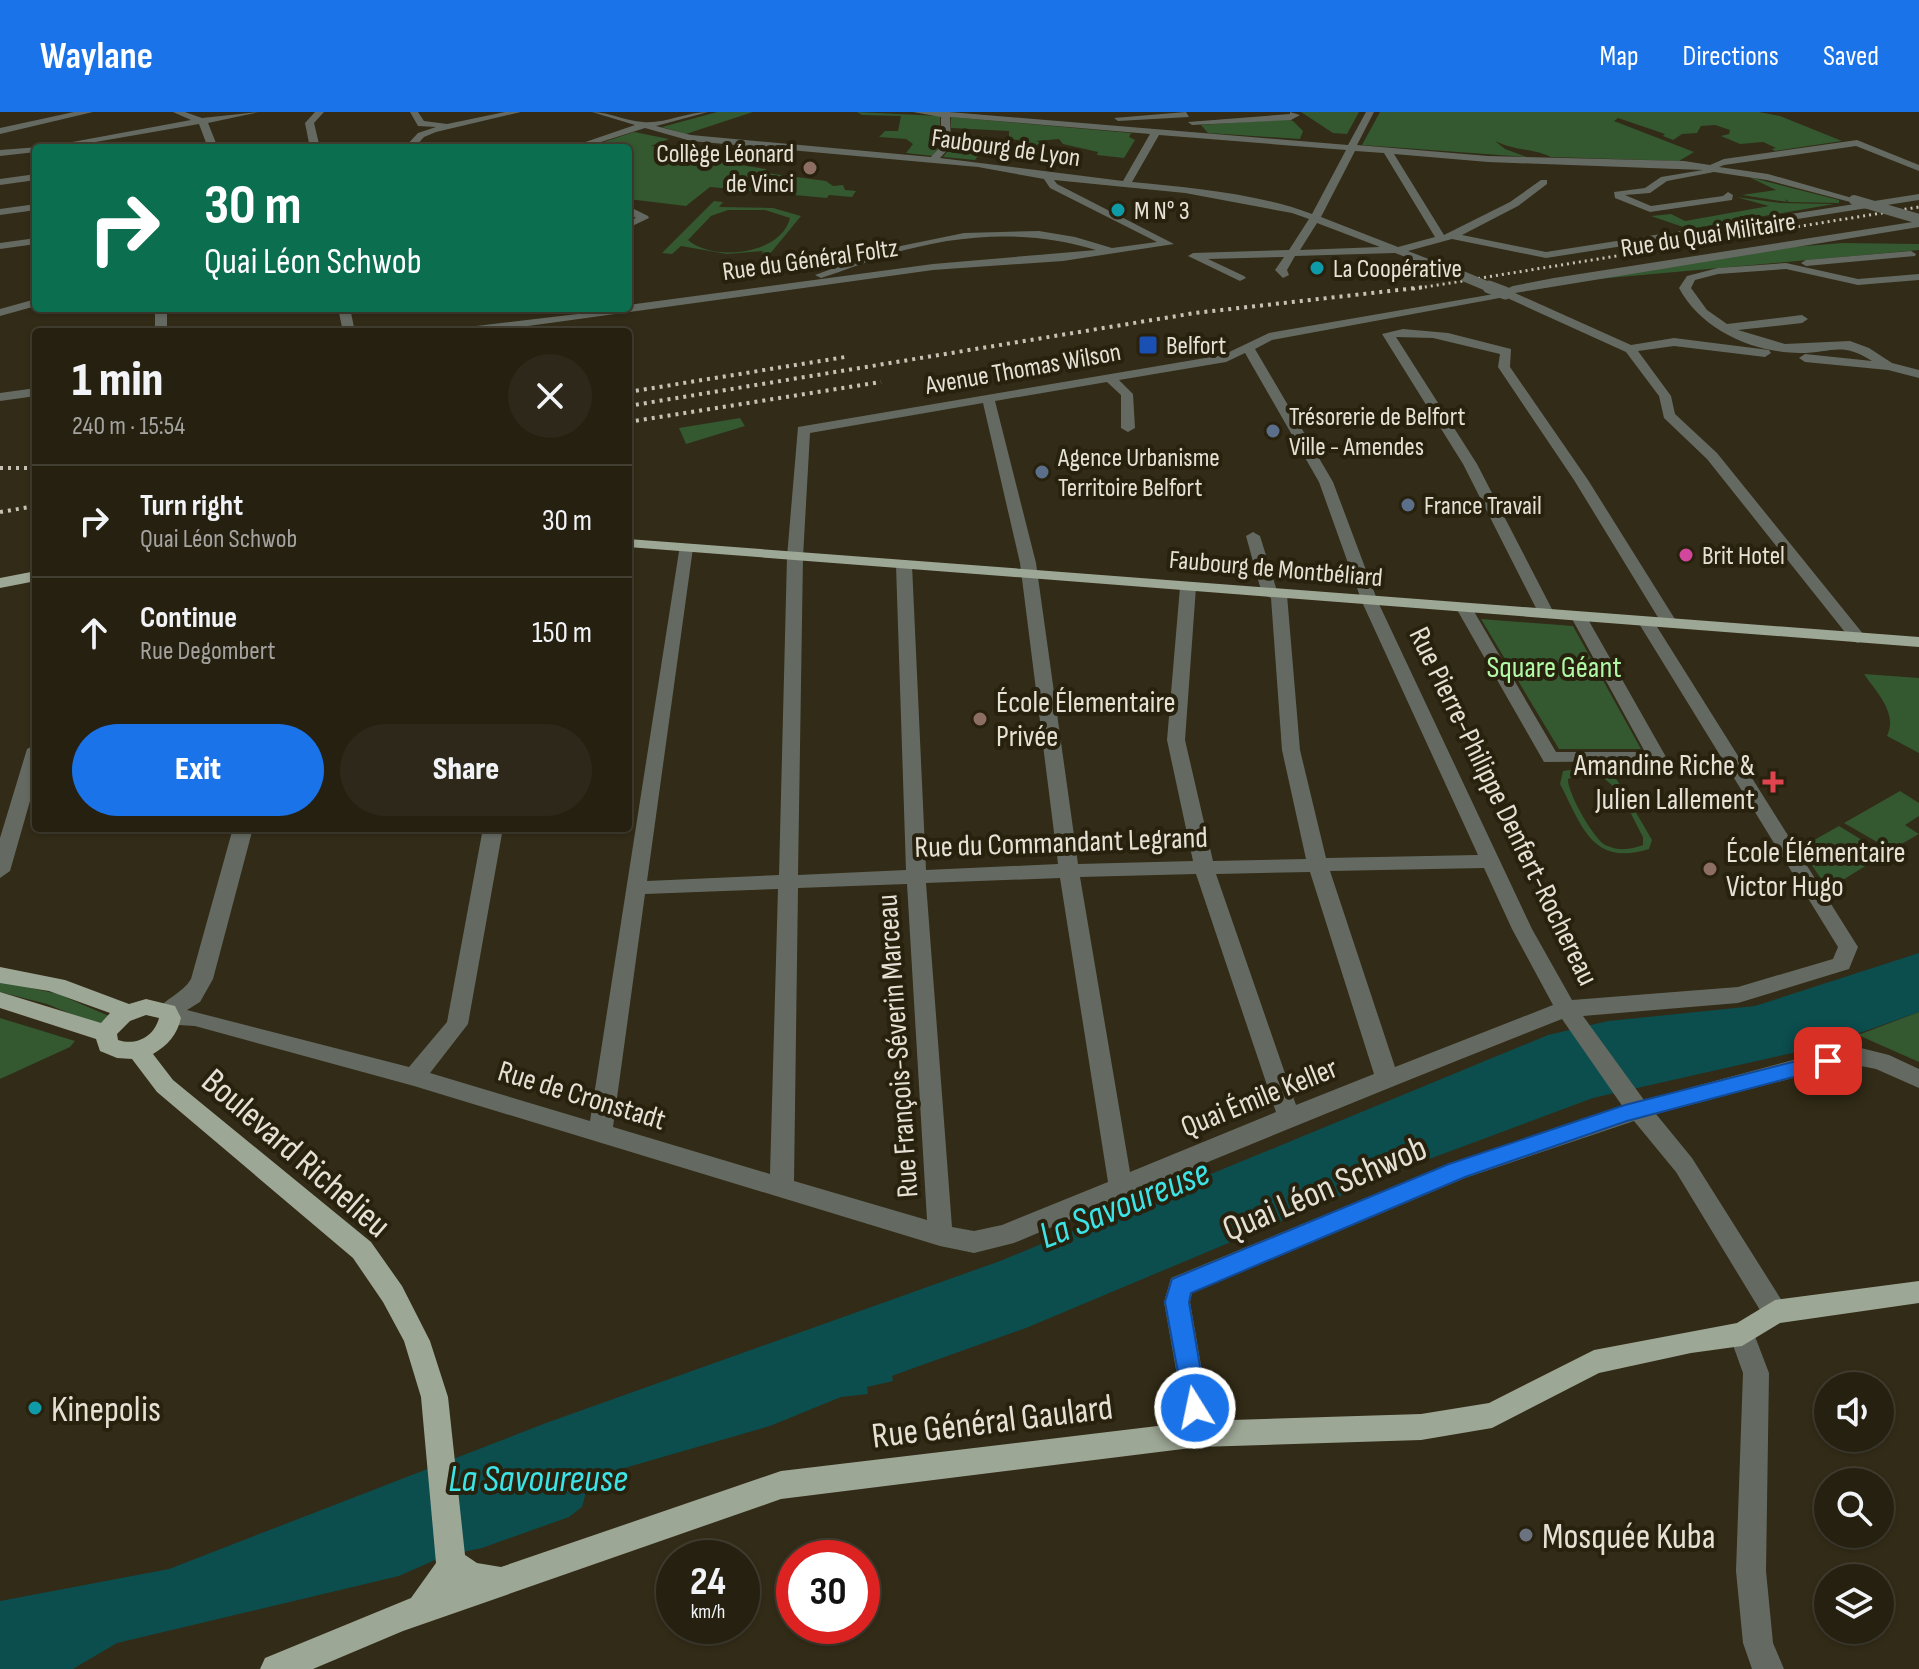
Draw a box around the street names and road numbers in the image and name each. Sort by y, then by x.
street label: Faubourg de Lyon [929,123,1082,174]
street label: Rue du Quai Militaire [1619,206,1798,265]
street label: Rue du Général Foltz [720,233,900,288]
street label: Avenue Thomas Wilson [922,337,1123,402]
street label: Faubourg de Montbéliard [1168,545,1384,594]
street label: Rue Pierre-Philippe Denfert-Rochereau [1401,622,1606,991]
street label: Rue du Commandant Legrand [914,820,1208,866]
street label: Rue François-Séverin Marceau [869,893,927,1199]
street label: Quai Émile Keller [1176,1050,1343,1146]
street label: Rue de Cronstadt [494,1053,670,1139]
street label: Boulevard Richelieu [192,1060,399,1248]
street label: Quai Léon Schwob [1216,1127,1434,1252]
street label: Rue Général Gaulard [869,1386,1115,1459]

